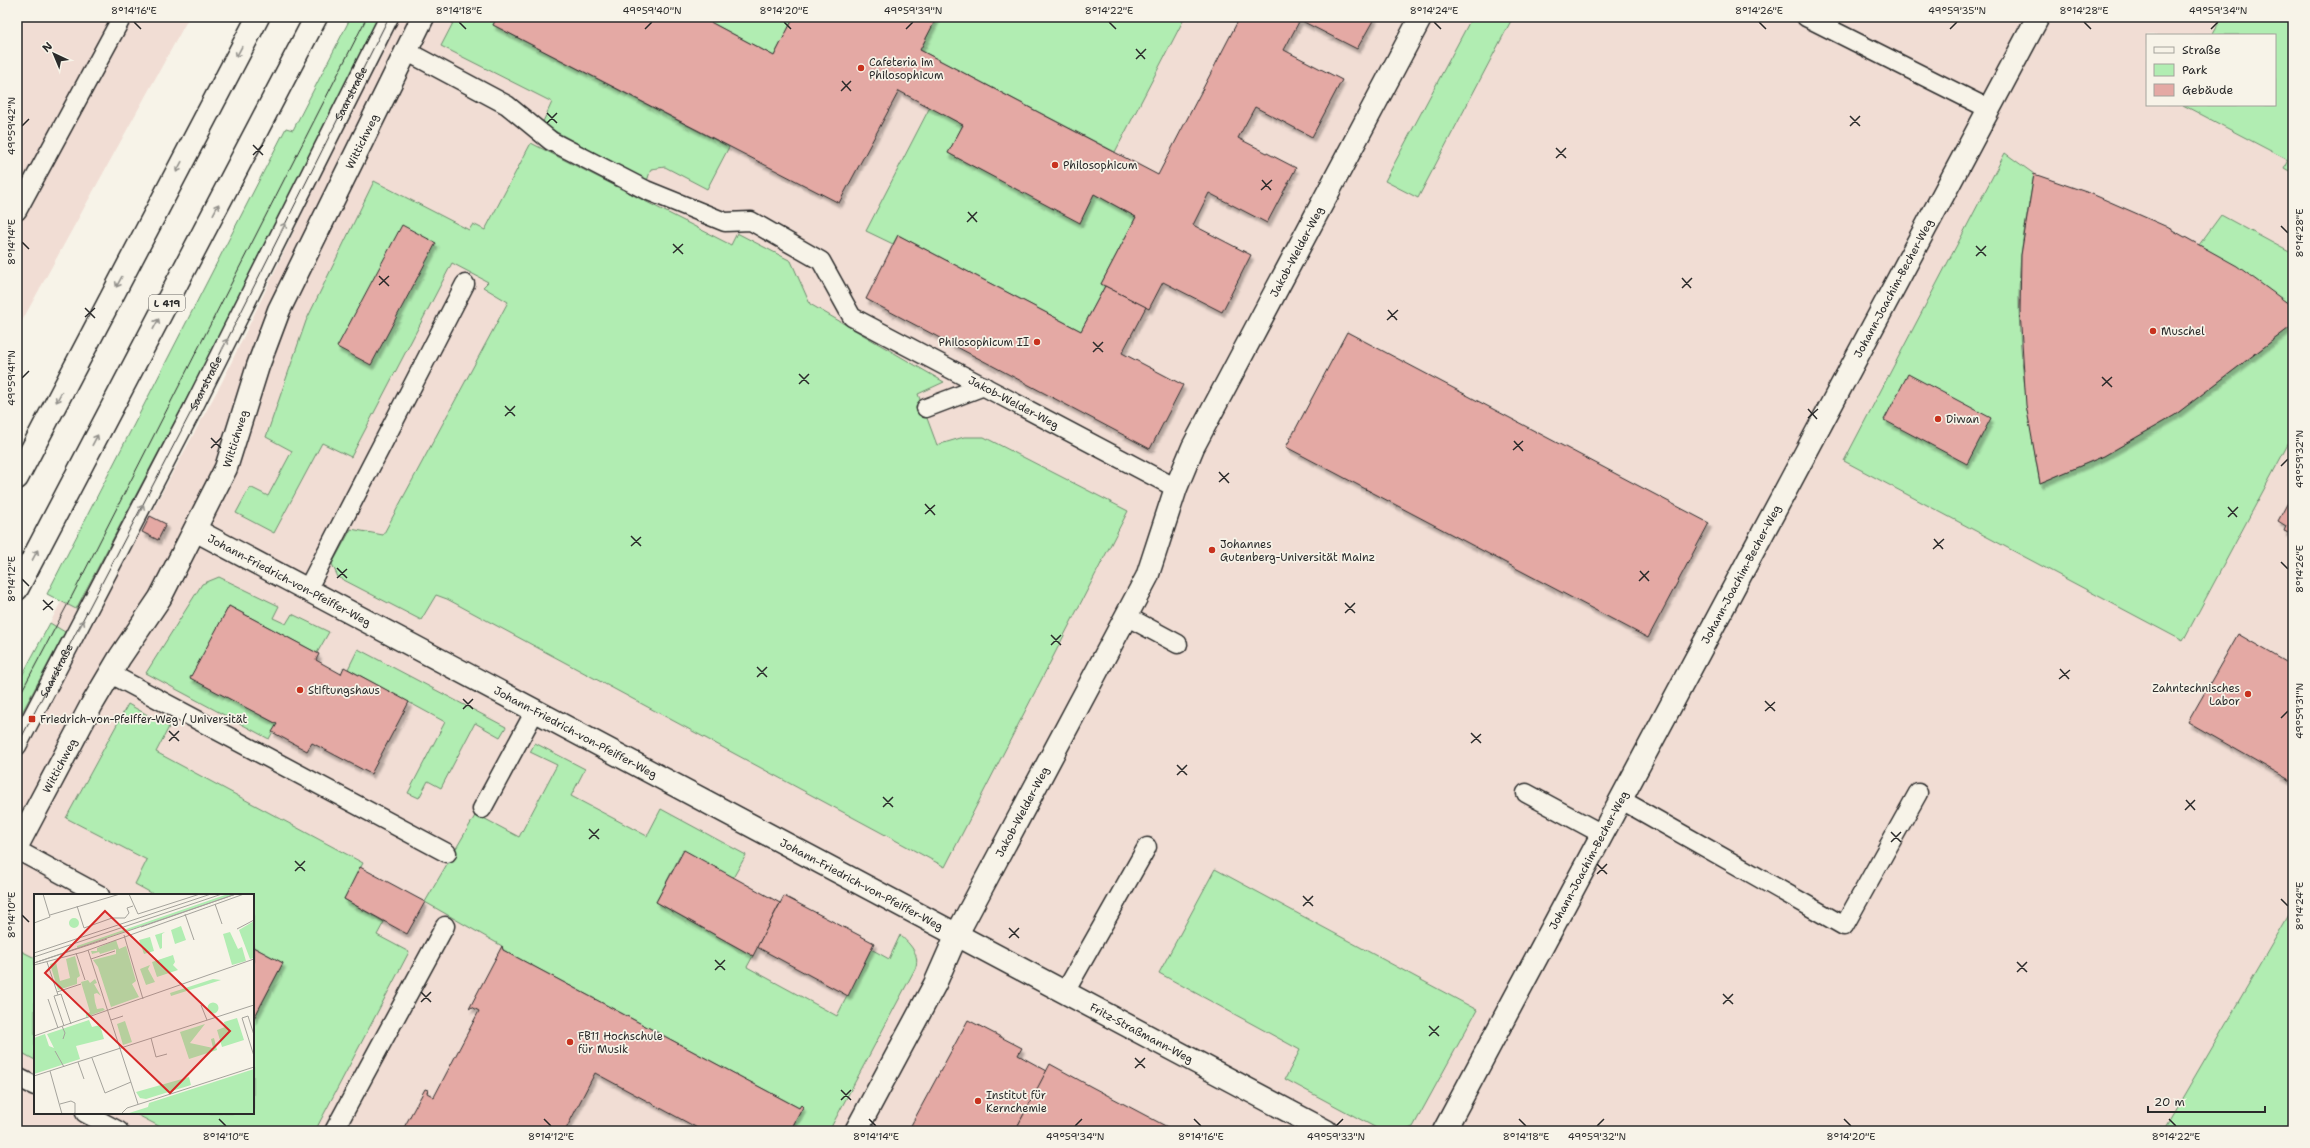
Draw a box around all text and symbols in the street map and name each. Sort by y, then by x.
text: 8°14'16"E [111,4,157,17]
text: 8°14'18"E [436,4,482,17]
text: 49°59'40"N [622,4,682,17]
text: 8°14'20"E [759,4,809,17]
text: 49°59'39"N [884,4,942,17]
text: 8°14'22"E [1085,4,1133,17]
text: 8°14'24"E [1410,4,1458,17]
text: 8°14'26"E [1735,4,1783,17]
text: 49°59'35"N [1928,4,1986,17]
text: 8°14'28"E [2060,4,2108,17]
text: 49°59'34"N [2189,4,2247,17]
north arrow [34,34,74,74]
legend [2146,34,2276,106]
text: N [39,39,56,56]
text: Straße [2182,42,2221,58]
one-way arrow [235,45,243,57]
place label: Cafeteria im Philosophicum [869,55,944,83]
text: Park [2182,62,2208,78]
marker: Cafeteria im Philosophicum [856,63,866,73]
street label: Saarstraße [331,64,371,123]
text: Gebäude [2182,82,2233,98]
text: 49°59'42"N [5,97,18,155]
street label: Wittichweg [342,111,382,172]
place label: Philosophicum [1063,158,1138,173]
marker: Philosophicum [1050,160,1060,170]
one-way arrow [175,161,183,173]
one-way arrow [213,203,220,215]
street label: Jakob-Welder-Weg [1267,204,1327,300]
text: 8°14'28"E [2293,209,2306,257]
street label: Johann-Joachim-Becher-Weg [1851,216,1937,361]
text: 8°14'14"E [5,219,18,265]
one-way arrow [280,222,287,234]
one-way arrow [115,276,122,288]
road number: L 419 [149,295,185,311]
one-way arrow [152,319,160,331]
place label: Muschel [2161,324,2205,339]
marker: Muschel [2148,326,2158,336]
place label: Philosophicum II [939,335,1029,350]
marker: Philosophicum II [1032,337,1042,347]
one-way arrow [222,338,229,350]
text: 49°59'41"N [5,350,18,406]
street label: Saarstraße [186,354,226,413]
street label: Jakob-Welder-Weg [965,373,1062,433]
one-way arrow [55,391,62,403]
street label: Wittichweg [220,408,252,470]
place label: Diwan [1946,412,1980,427]
marker: Diwan [1933,414,1943,424]
text: 49°59'32"N [2293,430,2306,488]
one-way arrow [92,434,100,446]
street label: Johann-Joachim-Becher-Weg [1698,502,1785,647]
one-way arrow [138,504,145,516]
street label: Johann-Friedrich-von-Pfeiffer-Weg [205,531,374,630]
place label: Johannes Gutenberg-Universität Mainz [1220,537,1375,565]
marker: Johannes Gutenberg-Universität Mainz [1207,545,1217,555]
text: 8°14'26"E [2293,545,2306,593]
one-way arrow [32,549,39,561]
text: 8°14'12"E [5,556,18,602]
one-way arrow [78,619,85,631]
street label: Saarstraße [36,641,77,700]
place label: Zahntechnisches Labor [2152,681,2240,709]
place label: Stiftungshaus [308,683,380,698]
street label: Johann-Friedrich-von-Pfeiffer-Weg [491,683,660,782]
text: 49°59'31"N [2293,683,2306,739]
marker: Stiftungshaus [295,685,305,695]
marker: Zahntechnisches Labor [2243,689,2253,699]
place label: Friedrich-von-Pfeiffer-Weg / Universität [40,712,248,727]
marker: Friedrich-von-Pfeiffer-Weg / Universität [27,714,37,724]
street label: Wittichweg [39,736,81,796]
street label: Jakob-Welder-Weg [992,764,1053,860]
street label: Johann-Joachim-Becher-Weg [1546,788,1632,932]
street label: Johann-Friedrich-von-Pfeiffer-Weg [777,835,946,934]
text: 8°14'24"E [2293,882,2306,930]
text: 8°14'10"E [5,892,18,938]
inset map [34,894,254,1114]
street label: Fritz-Straßmann-Weg [1087,1000,1196,1067]
place label: FB11 Hochschule für Musik [578,1029,663,1057]
marker: FB11 Hochschule für Musik [565,1037,575,1047]
place label: Institut für Kernchemie [986,1088,1047,1116]
scale bar [2148,1088,2265,1114]
text: 20 m [2154,1094,2185,1110]
marker: Institut für Kernchemie [973,1096,983,1106]
text: 8°14'10"E [203,1130,249,1143]
text: 8°14'12"E [528,1130,574,1143]
text: 8°14'14"E [853,1130,899,1143]
text: 49°59'34"N [1046,1130,1104,1143]
text: 8°14'16"E [1178,1130,1224,1143]
text: 49°59'33"N [1307,1130,1365,1143]
text: 8°14'18"E [1503,1130,1549,1143]
text: 49°59'32"N [1568,1130,1626,1143]
text: 8°14'20"E [1826,1130,1876,1143]
text: 8°14'22"E [2152,1130,2200,1143]

